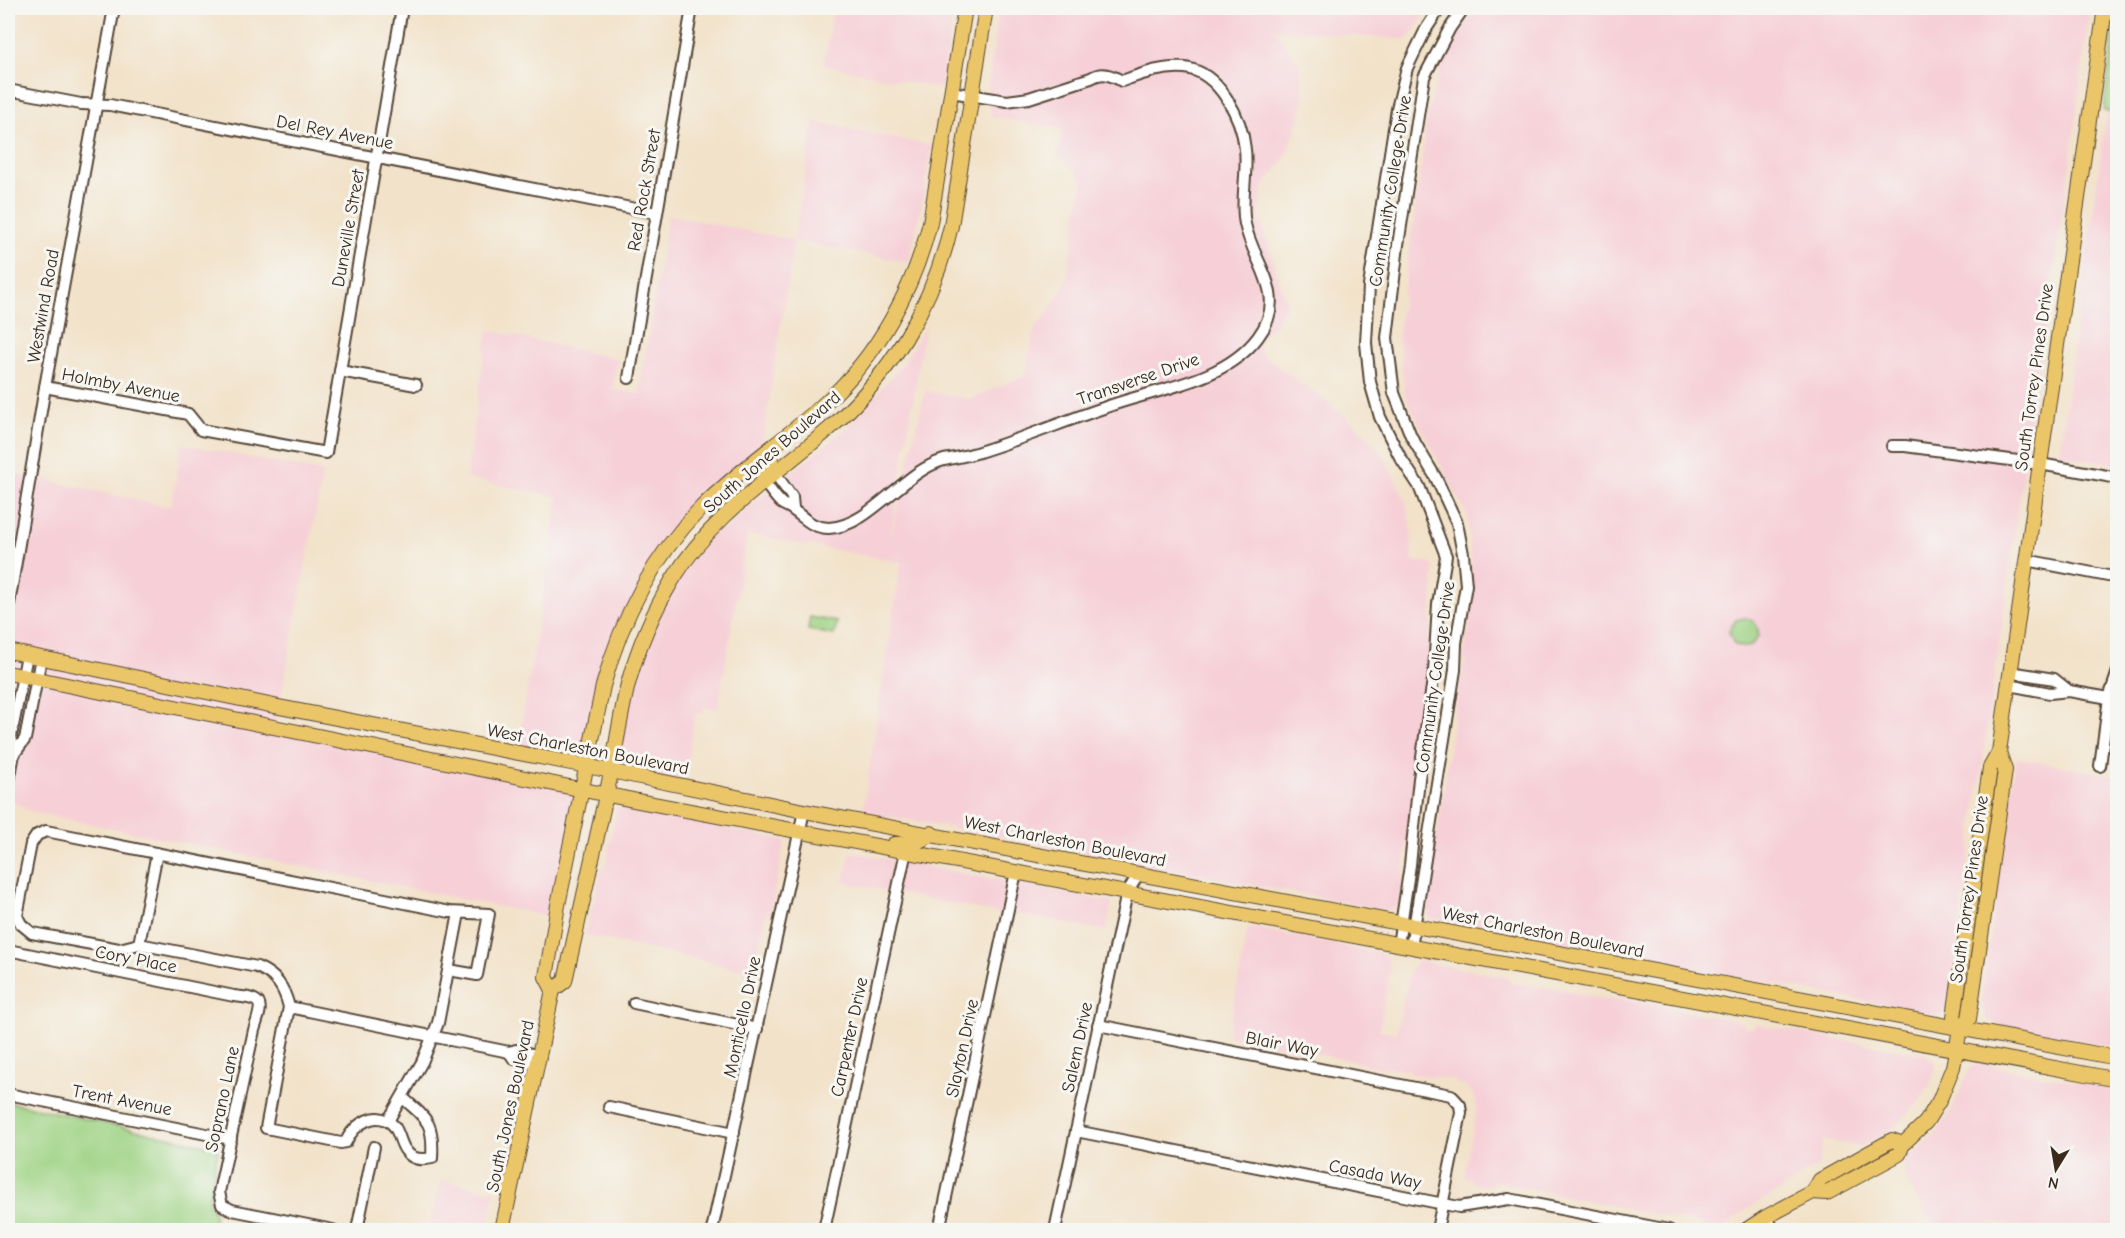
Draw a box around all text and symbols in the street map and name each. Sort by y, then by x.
street label: Community College Drive [1365,94,1416,288]
street label: Del Rey Avenue [275,111,395,154]
street label: Red Rock Street [623,127,666,253]
street label: Duneville Street [328,167,369,289]
street label: Westwind Road [23,248,64,365]
street label: South Torrey Pines Drive [2011,282,2058,472]
street label: Transverse Drive [1074,349,1202,410]
street label: Holmby Avenue [60,364,182,407]
street label: South Jones Boulevard [699,387,845,518]
street label: Community College Drive [1412,580,1459,774]
street label: West Charleston Boulevard [485,720,691,779]
street label: South Torrey Pines Drive [1946,794,1993,984]
street label: West Charleston Boulevard [962,812,1168,871]
street label: West Charleston Boulevard [1440,903,1646,962]
street label: Cory Place [93,941,179,978]
street label: Monticello Drive [719,954,766,1080]
street label: Carpenter Drive [827,975,872,1099]
street label: Slayton Drive [942,997,983,1099]
street label: Salem Drive [1058,1000,1097,1094]
street label: South Jones Boulevard [482,1018,539,1194]
street label: Blair Way [1244,1027,1321,1062]
street label: Soprano Lane [201,1044,244,1154]
street label: Trent Avenue [70,1081,174,1120]
north arrow [2026,1139,2086,1199]
street label: Casada Way [1327,1155,1424,1194]
text: N [2046,1173,2060,1193]

